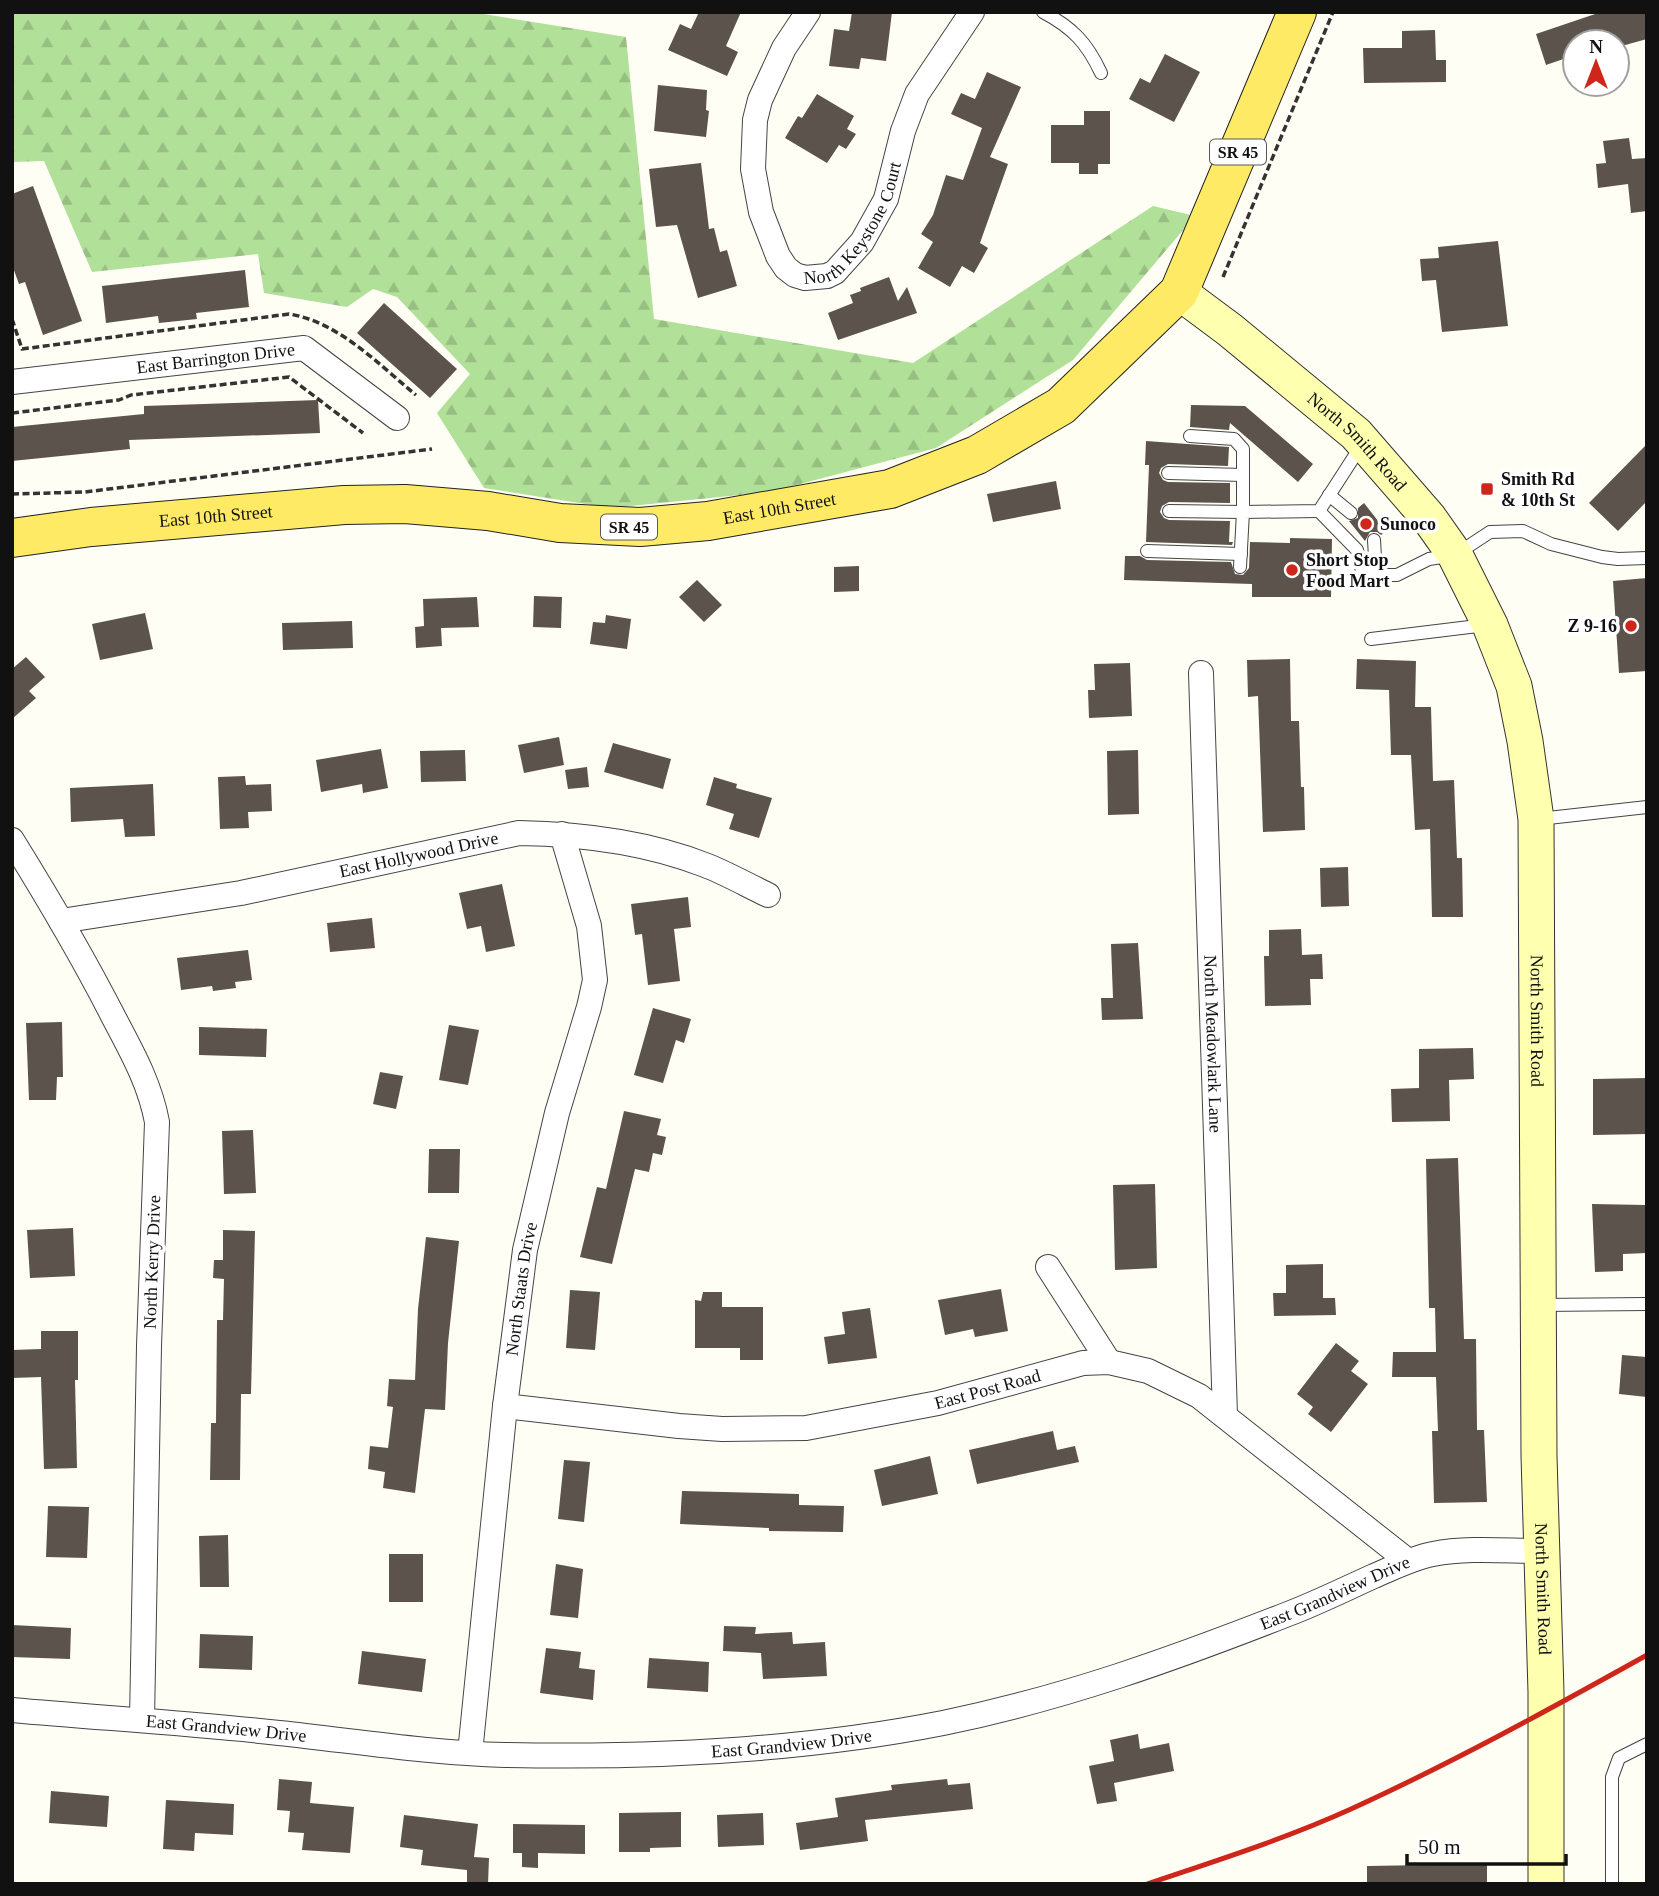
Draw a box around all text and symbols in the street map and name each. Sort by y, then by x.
north arrow [1561,28,1631,98]
text: N [1589,36,1603,57]
road number: SR 45 [1210,140,1266,164]
street label: North Keystone Court [803,160,905,288]
street label: East Barrington Drive [135,339,296,377]
street label: North Smith Road [1303,388,1411,495]
place label: Smith Rd & 10th St [1501,469,1575,510]
marker: Smith Rd & 10th St [1479,481,1495,497]
street label: East 10th Street [722,489,837,528]
street label: East 10th Street [158,501,273,531]
road number: SR 45 [601,514,657,540]
place label: Sunoco [1380,514,1436,534]
marker: Sunoco [1358,516,1374,532]
place label: Short Stop Food Mart [1306,550,1389,591]
marker: Short Stop Food Mart [1284,562,1300,578]
place label: Z 9-16 [1568,616,1617,636]
marker: Z 9-16 [1623,618,1639,634]
street label: East Hollywood Drive [337,828,500,882]
street label: North Meadowlark Lane [1200,955,1226,1133]
street label: North Smith Road [1527,955,1547,1087]
street label: North Kerry Drive [140,1195,164,1329]
street label: North Staats Drive [502,1220,541,1357]
street label: East Post Road [932,1365,1043,1413]
street label: North Smith Road [1531,1522,1555,1655]
street label: East Grandview Drive [1257,1552,1413,1634]
street label: East Grandview Drive [145,1711,307,1746]
street label: East Grandview Drive [711,1725,873,1762]
scale bar [1407,1822,1566,1866]
text: 50 m [1418,1835,1461,1859]

